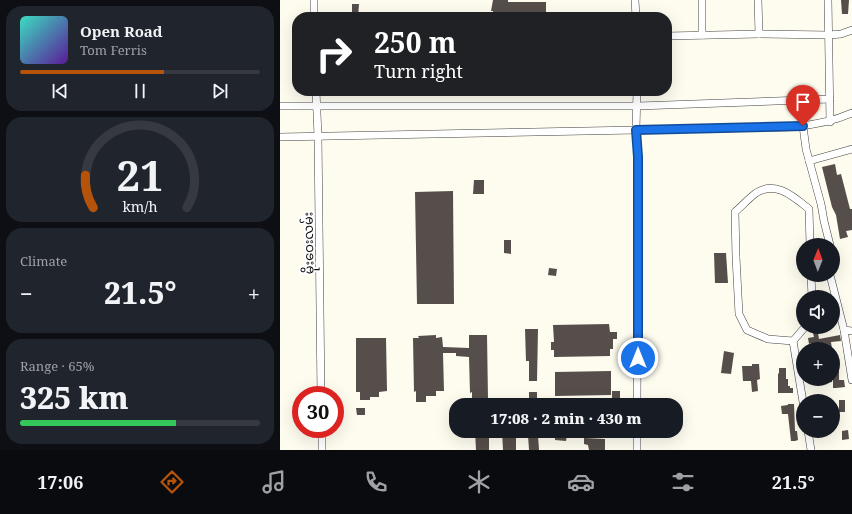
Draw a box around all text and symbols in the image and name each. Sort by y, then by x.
text: Open Road [80,21,163,41]
text: 250 m [374,23,456,61]
icon: right [308,28,360,80]
text: Tom Ferris [80,41,147,59]
text: Turn right [374,59,463,83]
icon: previous [49,80,71,102]
icon: pause [129,80,151,102]
icon: next [209,80,231,102]
pin [786,85,820,126]
icon: arrive [792,91,814,113]
text: 21 [116,146,164,202]
text: km/h [122,196,158,215]
street label: မိုးဝေးလမ်း [298,212,320,274]
north arrow [796,238,840,282]
map controls [796,238,840,438]
text: Climate [20,252,67,270]
text: 21.5° [104,272,176,313]
text: − [20,278,33,308]
text: + [248,278,260,308]
button: sound [796,290,840,334]
position arrow [617,337,659,379]
button: + [796,342,840,386]
text: Range · 65% [20,357,94,375]
text: 325 km [20,377,129,418]
speed limit sign: 30 [292,386,344,438]
button: − [796,394,840,438]
text: 17:08 · 2 min · 430 m [490,408,642,428]
icon: directions [158,468,186,496]
icon: music [260,468,288,496]
icon: phone [362,468,390,496]
icon: climate [465,468,493,496]
icon: car [567,468,595,496]
icon: filters [669,468,697,496]
text: 17:06 [37,470,83,494]
text: 21.5° [772,470,815,494]

